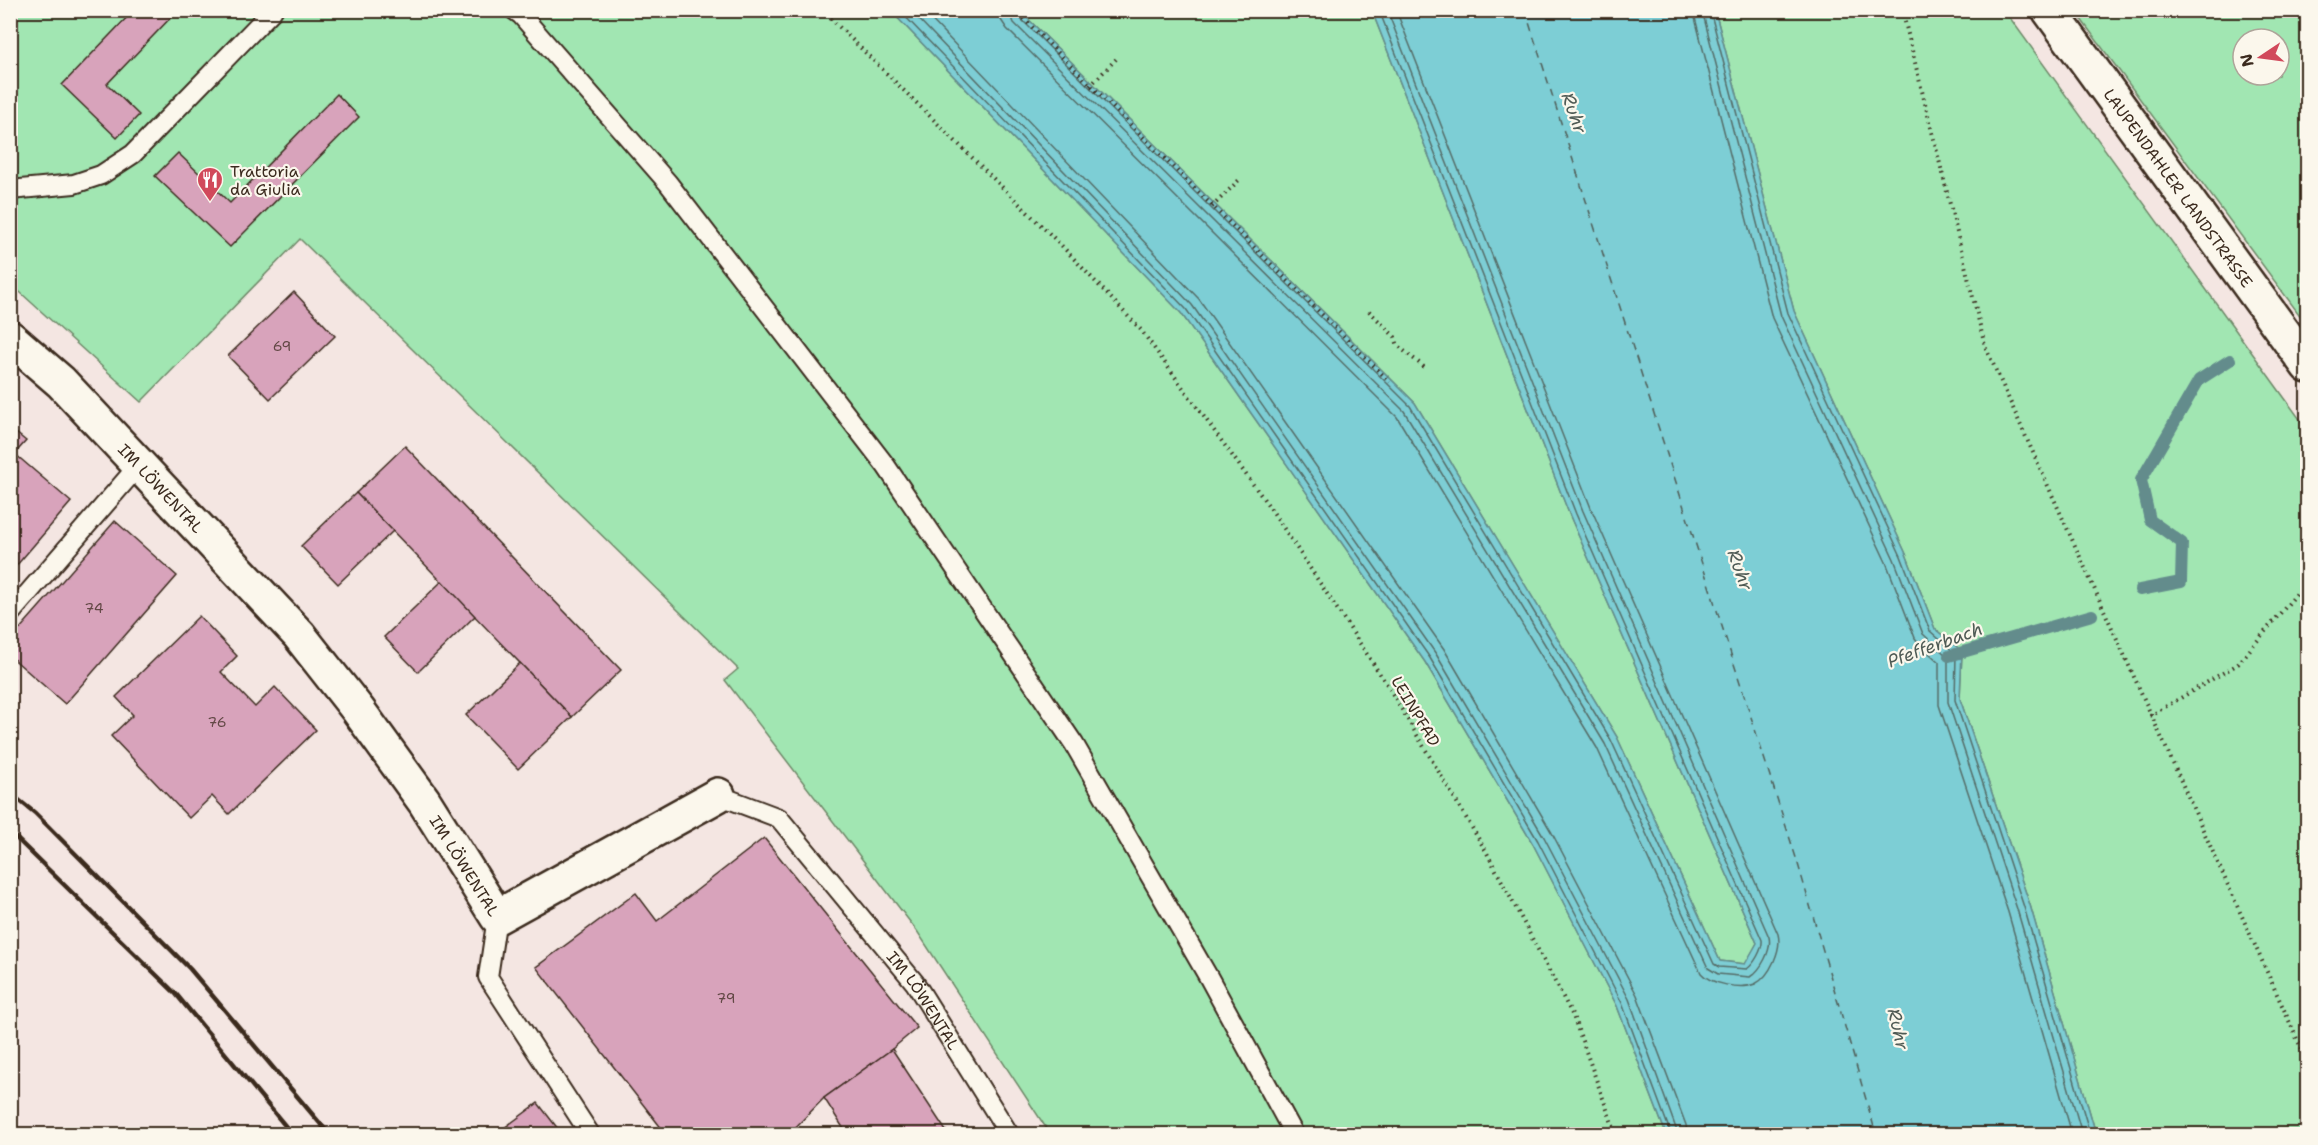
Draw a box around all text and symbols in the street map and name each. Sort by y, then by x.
north arrow [2231,27,2291,87]
text: N [2235,52,2259,69]
street label: LAUPENDAHLER LANDSTRASSE [2099,85,2257,292]
water label: Ruhr [1556,89,1593,137]
place label: Trattoria da Giulia [230,161,300,200]
restaurant icon: Trattoria da Giulia [195,165,225,203]
house number: 69 [273,337,291,355]
street label: IM LÖWENTAL [113,439,208,538]
water label: Ruhr [1722,546,1759,594]
house number: 74 [85,599,104,617]
water label: Pfefferbach [1884,617,1986,673]
street label: LEINPFAD [1386,672,1445,750]
house number: 76 [207,713,227,731]
street label: IM LÖWENTAL [425,812,504,921]
street label: IM LÖWENTAL [882,947,964,1054]
house number: 79 [716,989,736,1007]
water label: Ruhr [1882,1006,1915,1053]

